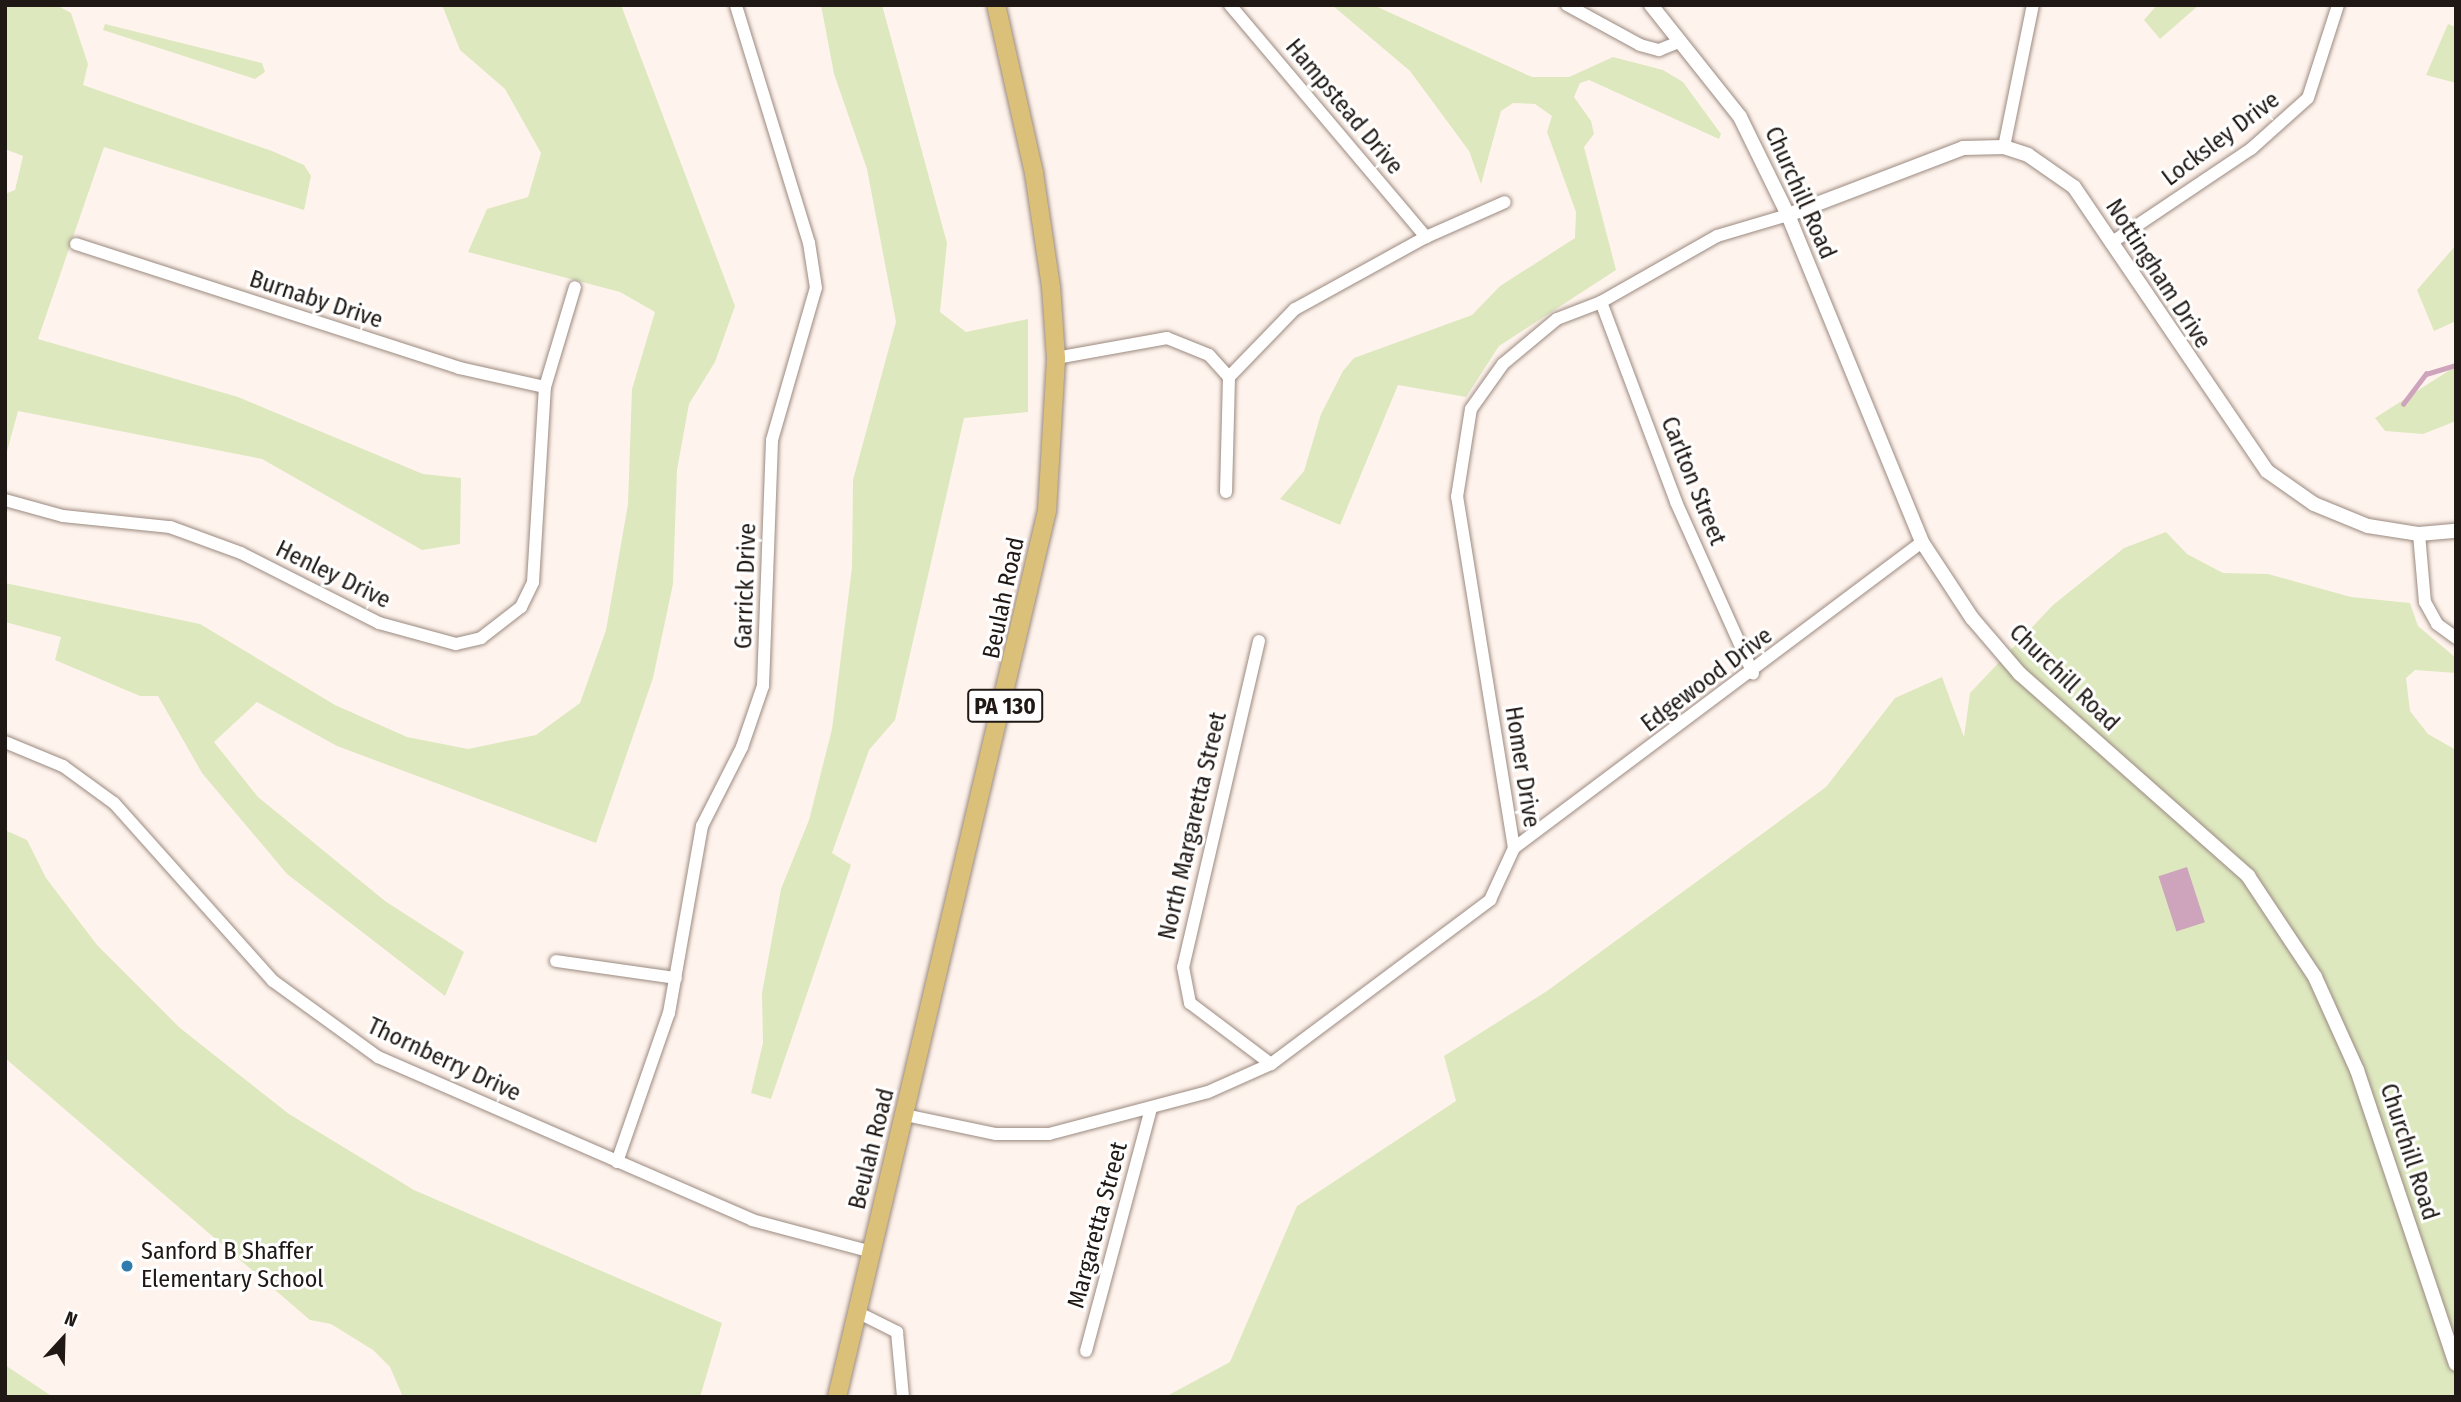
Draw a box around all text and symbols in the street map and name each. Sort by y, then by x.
street label: Hampstead Drive [1279,33,1409,181]
street label: Locksley Drive [2157,86,2285,192]
street label: Churchill Road [1758,122,1842,264]
street label: Nottingham Drive [2099,194,2217,354]
street label: Burnaby Drive [246,265,386,335]
street label: Carlton Street [1654,413,1732,549]
street label: Garrick Drive [729,522,763,650]
street label: Henley Drive [271,535,395,615]
street label: Beulah Road [977,535,1031,661]
street label: Churchill Road [2003,618,2125,738]
street label: Edgewood Drive [1636,621,1778,739]
road number: PA 130 [967,686,1044,726]
street label: Homer Drive [1498,704,1546,830]
street label: North Margaretta Street [1153,709,1233,943]
street label: Thornberry Drive [363,1012,525,1108]
street label: Churchill Road [2373,1080,2445,1224]
street label: Beulah Road [843,1086,901,1212]
street label: Margaretta Street [1062,1139,1134,1311]
place label: Sanford B Shaffer Elementary School [141,1238,324,1294]
marker: Sanford B Shaffer Elementary School [119,1258,135,1274]
north arrow [28,1304,98,1374]
text: N [61,1306,81,1332]

